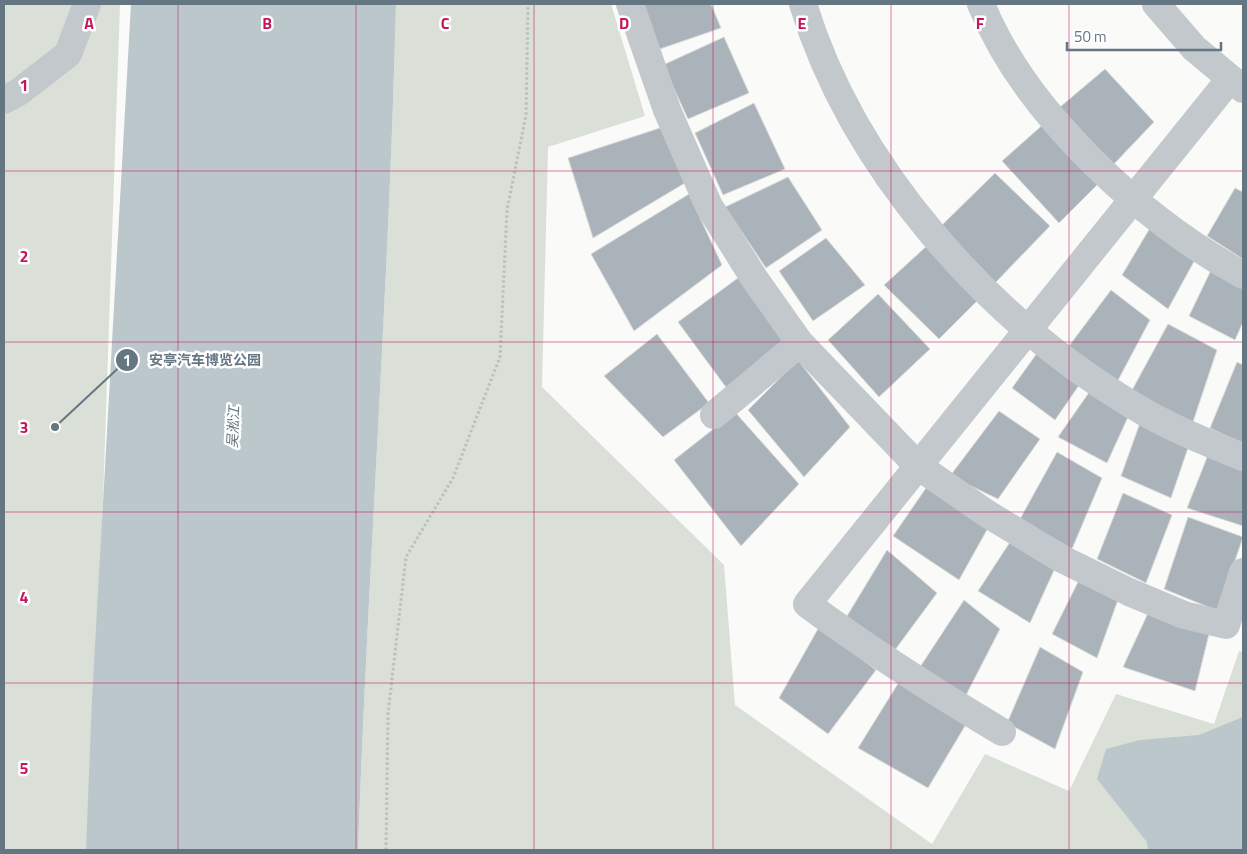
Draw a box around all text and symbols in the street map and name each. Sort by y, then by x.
text: A [84,11,94,35]
text: B [262,11,272,35]
text: C [441,11,450,35]
text: D [619,11,629,35]
text: E [798,11,807,35]
text: F [976,11,985,35]
scale bar [1067,20,1221,52]
text: 50 m [1074,25,1107,48]
text: 1 [20,73,28,97]
text: 2 [20,244,28,268]
callout: 安亭汽车博览公园 [114,346,271,375]
text: 1 [123,349,131,372]
text: 安亭汽车博览公园 [149,349,261,370]
water label: 吴淞江 [221,403,244,448]
text: 3 [20,415,28,439]
text: 4 [20,585,29,609]
text: 5 [20,756,29,780]

